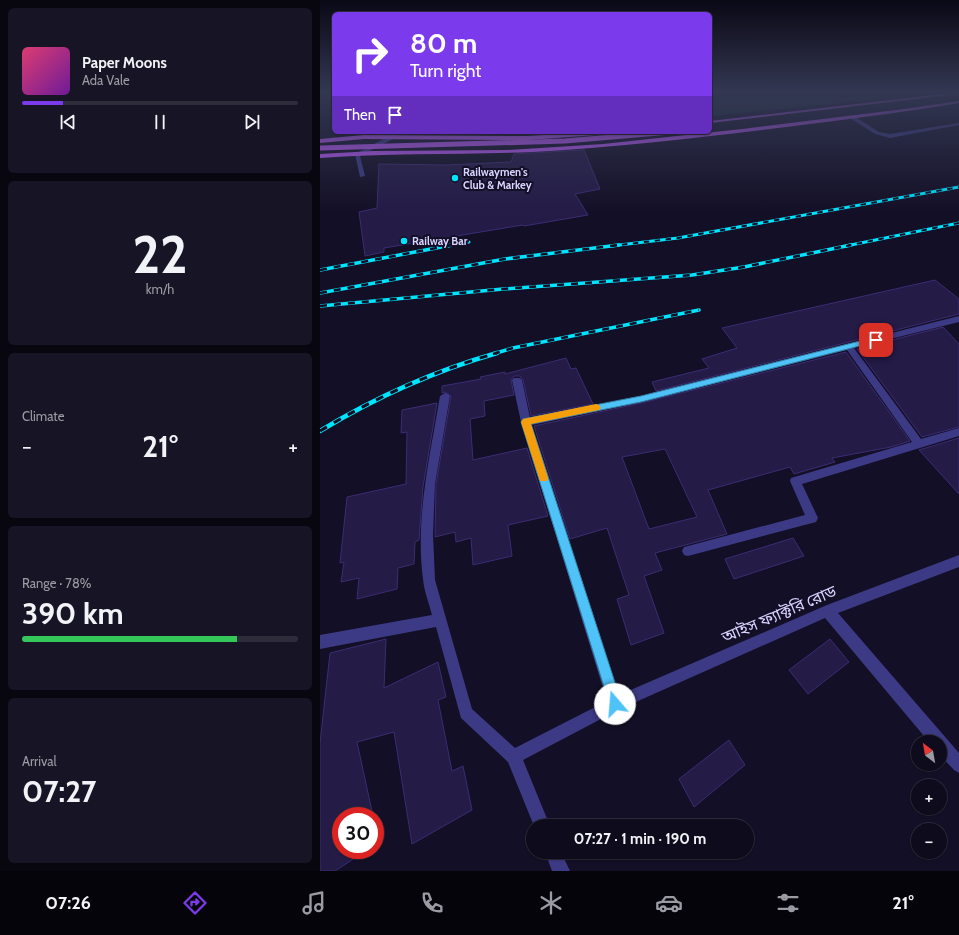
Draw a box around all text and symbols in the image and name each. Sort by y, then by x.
text: 80 m [410,26,477,60]
icon: right [344,28,396,80]
text: Paper Moons [82,54,167,72]
text: Turn right [410,60,481,82]
text: Ada Vale [82,72,130,88]
icon: arrive [384,104,406,126]
text: Then [344,106,376,124]
icon: previous [57,111,79,133]
icon: pause [149,111,171,133]
icon: next [241,111,263,133]
place label: Railwaymen's Club & Markey [463,165,532,192]
marker: Railwaymen's Club & Markey [450,173,460,183]
text: 22 [132,223,188,286]
place label: Railway Bar [412,234,468,248]
marker: Railway Bar [399,236,409,246]
text: km/h [146,281,174,297]
pin [859,323,893,357]
icon: arrive [865,329,887,351]
text: Climate [22,408,64,424]
text: 21° [142,428,178,465]
text: − [22,433,32,460]
text: + [288,433,298,460]
text: Range · 78% [22,575,91,591]
street label: আইস ফ্যাক্টরি রোড [718,581,840,647]
text: 390 km [22,595,124,632]
position arrow [594,683,636,725]
north arrow [911,735,947,771]
map controls [911,735,947,859]
text: Arrival [22,753,57,769]
text: 07:27 [22,773,96,810]
button: + [911,779,947,815]
speed limit sign: 30 [332,807,384,859]
button: − [911,823,947,859]
text: 07:27 · 1 min · 190 m [574,830,706,848]
icon: directions [181,889,209,917]
icon: music [300,889,328,917]
icon: phone [418,889,446,917]
icon: climate [537,889,565,917]
icon: car [655,889,683,917]
icon: filters [774,889,802,917]
text: 07:26 [45,892,91,914]
text: 21° [892,892,914,914]

